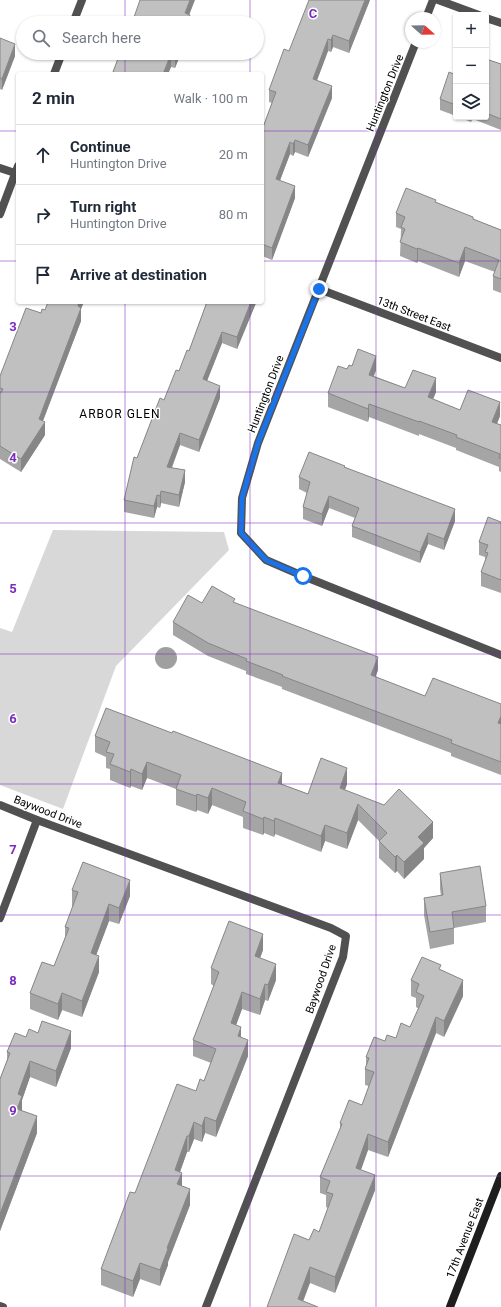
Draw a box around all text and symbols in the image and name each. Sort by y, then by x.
text: C [309,6,318,21]
north arrow [405,12,441,48]
map controls [453,12,489,120]
button: + [453,12,489,48]
search box [16,16,264,60]
icon: search [30,27,52,49]
text: Search here [62,29,141,47]
button: − [453,48,489,84]
street label: Huntington Drive [364,52,406,133]
button: layers [453,84,489,120]
text: 2 min [32,88,75,108]
text: Walk · 100 m [173,91,248,106]
text: Continue [70,138,131,156]
icon: ahead [32,144,54,166]
text: 20 m [219,147,248,162]
text: Huntington Drive [70,156,167,171]
text: Turn right [70,198,136,216]
icon: right [32,204,54,226]
text: 80 m [219,207,248,222]
text: Huntington Drive [70,216,167,231]
icon: arrive [32,264,54,286]
text: Arrive at destination [70,266,207,284]
route end [310,280,328,298]
street label: 13th Street East [375,294,453,334]
text: 3 [9,319,17,334]
street label: Huntington Drive [245,353,287,435]
district label: ARBOR GLEN [79,407,161,421]
text: 4 [9,450,17,465]
route start [294,567,312,585]
text: 5 [9,581,17,596]
text: 6 [9,711,17,726]
street label: Baywood Drive [12,793,84,831]
text: 7 [9,842,17,857]
street label: Baywood Drive [303,942,339,1015]
text: 8 [9,973,17,988]
text: 9 [9,1103,17,1118]
street label: 17th Avenue East [444,1196,486,1280]

